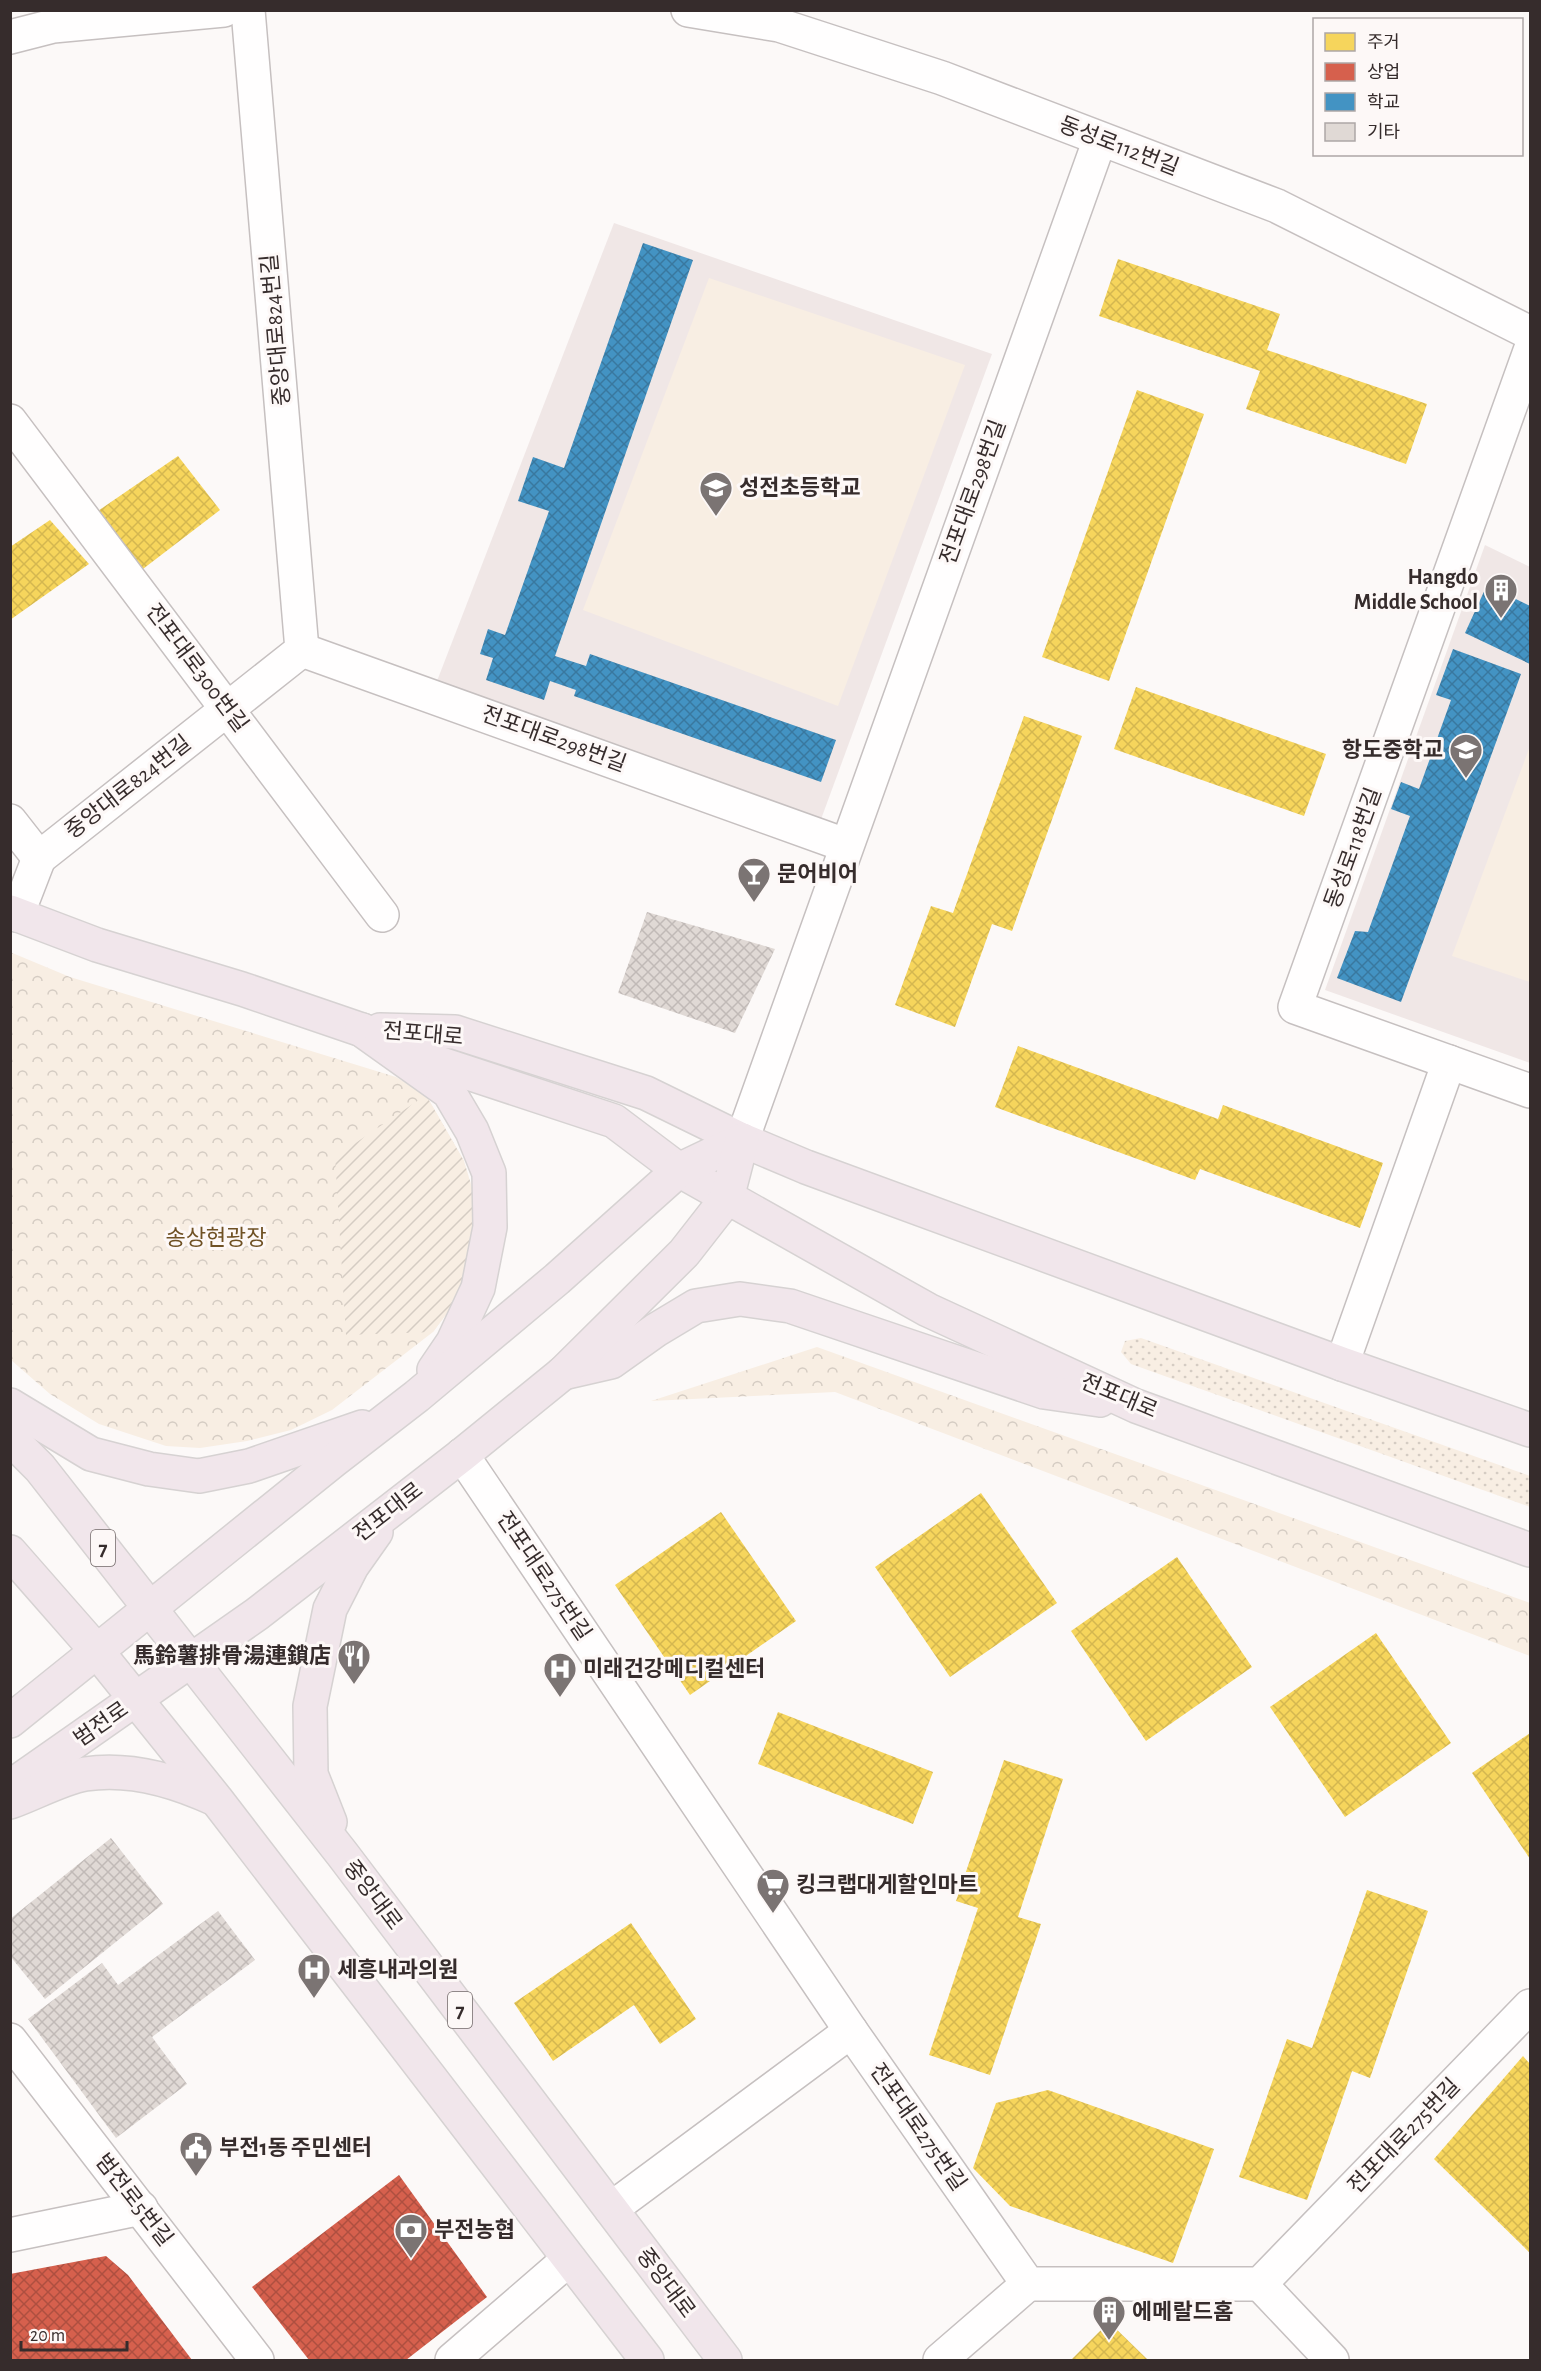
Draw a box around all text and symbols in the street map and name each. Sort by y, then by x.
legend [1313,18,1523,156]
text: 주거 [1367,33,1400,52]
text: 상업 [1367,62,1400,82]
text: 학교 [1367,93,1400,112]
street label: 동성로112번길 [1056,112,1182,179]
text: 기타 [1367,122,1401,142]
street label: 중앙대로824번길 [257,253,294,407]
street label: 전포대로298번길 [936,416,1009,567]
school or university icon: 성전초등학교 [698,470,734,517]
place label: 성전초등학교 [739,476,860,499]
place label: Hangdo Middle School [1354,566,1478,613]
building icon: Hangdo Middle School [1483,572,1519,619]
street label: 전포대로300번길 [142,599,253,736]
street label: 전포대로298번길 [479,702,630,775]
street label: 중앙대로824번길 [61,731,195,843]
school or university icon: 항도중학교 [1448,732,1484,779]
place label: 항도중학교 [1342,738,1443,761]
street label: 동성로118번길 [1320,784,1385,911]
bar icon: 문어비어 [736,856,772,903]
place label: 문어비어 [777,862,858,885]
street label: 전포대로 [382,1019,464,1048]
park label: 송상현광장 [165,1226,267,1249]
street label: 전포대로 [1077,1369,1161,1422]
street label: 전포대로 [349,1478,427,1546]
street label: 전포대로275번길 [493,1507,596,1644]
road number: 7 [91,1530,115,1566]
restaurant icon: 馬鈴薯排骨湯連鎖店 [336,1638,372,1685]
place label: 馬鈴薯排骨湯連鎖店 [133,1644,331,1667]
hospital icon: 미래건강메디컬센터 [542,1651,578,1698]
place label: 미래건강메디컬센터 [583,1657,765,1680]
street label: 범전로 [69,1697,132,1750]
street label: 중앙대로 [340,1855,407,1934]
supermarket icon: 킹크랩대게할인마트 [755,1867,791,1914]
place label: 킹크랩대게할인마트 [796,1873,978,1896]
hospital icon: 세흥내과의원 [296,1952,332,1999]
place label: 세흥내과의원 [337,1958,458,1981]
road number: 7 [448,1992,472,2028]
street label: 전포대로275번길 [866,2059,971,2195]
street label: 전포대로275번길 [1343,2074,1464,2198]
public building icon: 부전1동 주민센터 [178,2130,214,2177]
place label: 부전1동 주민센터 [219,2136,372,2159]
street label: 범전로5번길 [91,2149,177,2250]
bank icon: 부전농협 [393,2212,429,2259]
place label: 부전농협 [434,2218,515,2241]
street label: 중앙대로 [633,2243,700,2322]
building icon: 에메랄드홈 [1091,2294,1127,2341]
place label: 에메랄드홈 [1132,2300,1233,2323]
scale bar [21,2314,128,2352]
text: 20 m [30,2327,65,2345]

